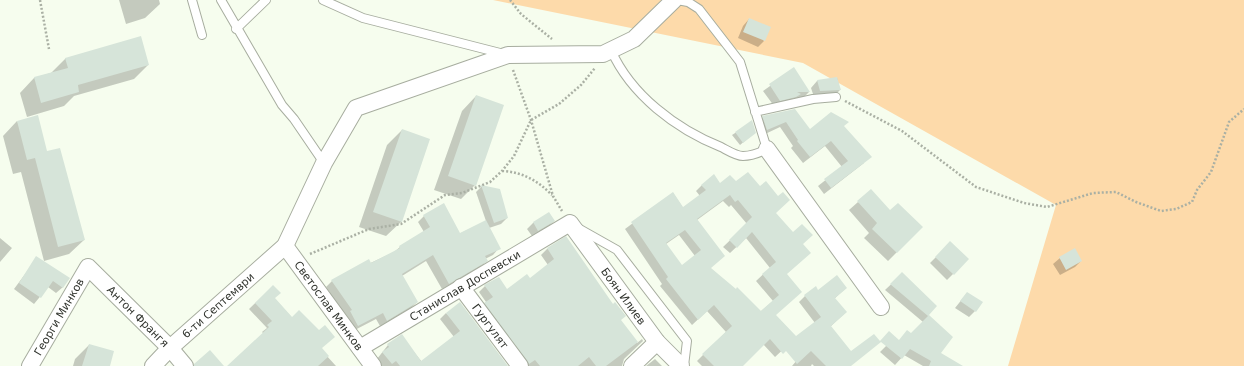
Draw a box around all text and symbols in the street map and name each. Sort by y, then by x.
street label: Станислав Доспевски [407,248,523,324]
street label: Светослав Минков [291,259,365,353]
street label: Боян Илиев [598,265,648,327]
street label: 6-ти Септември [180,270,257,341]
street label: Георги Минков [32,276,87,358]
street label: Антон Франгя [104,283,171,350]
street label: Гургулят [469,302,511,352]

